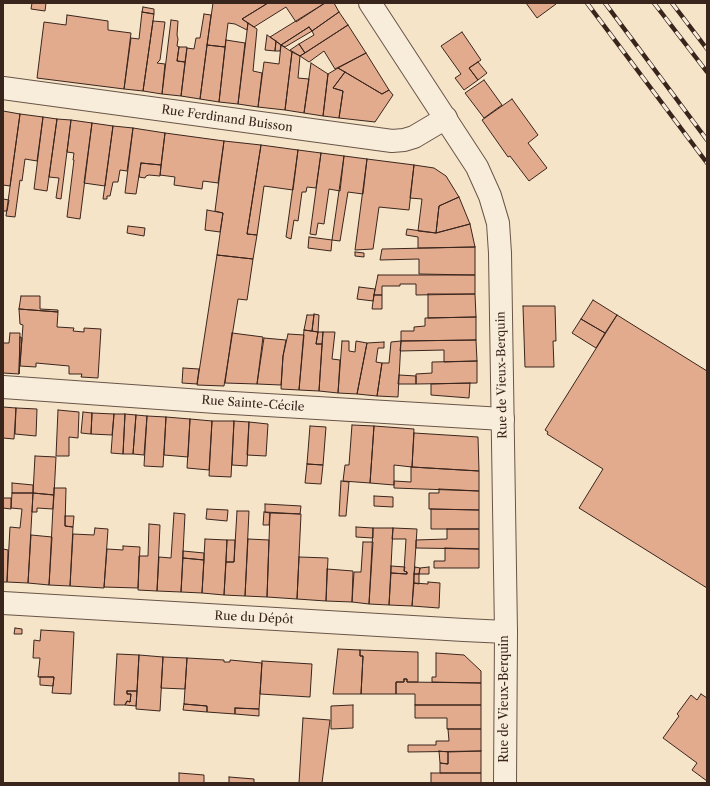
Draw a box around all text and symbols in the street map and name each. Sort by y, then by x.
street label: Rue Ferdinand Buisson [160,103,294,135]
street label: Rue de Vieux-Berquin [494,311,510,439]
street label: Rue Sainte-Cécile [201,393,305,415]
street label: Rue du Dépôt [214,609,294,627]
street label: Rue de Vieux-Berquin [498,635,512,763]

